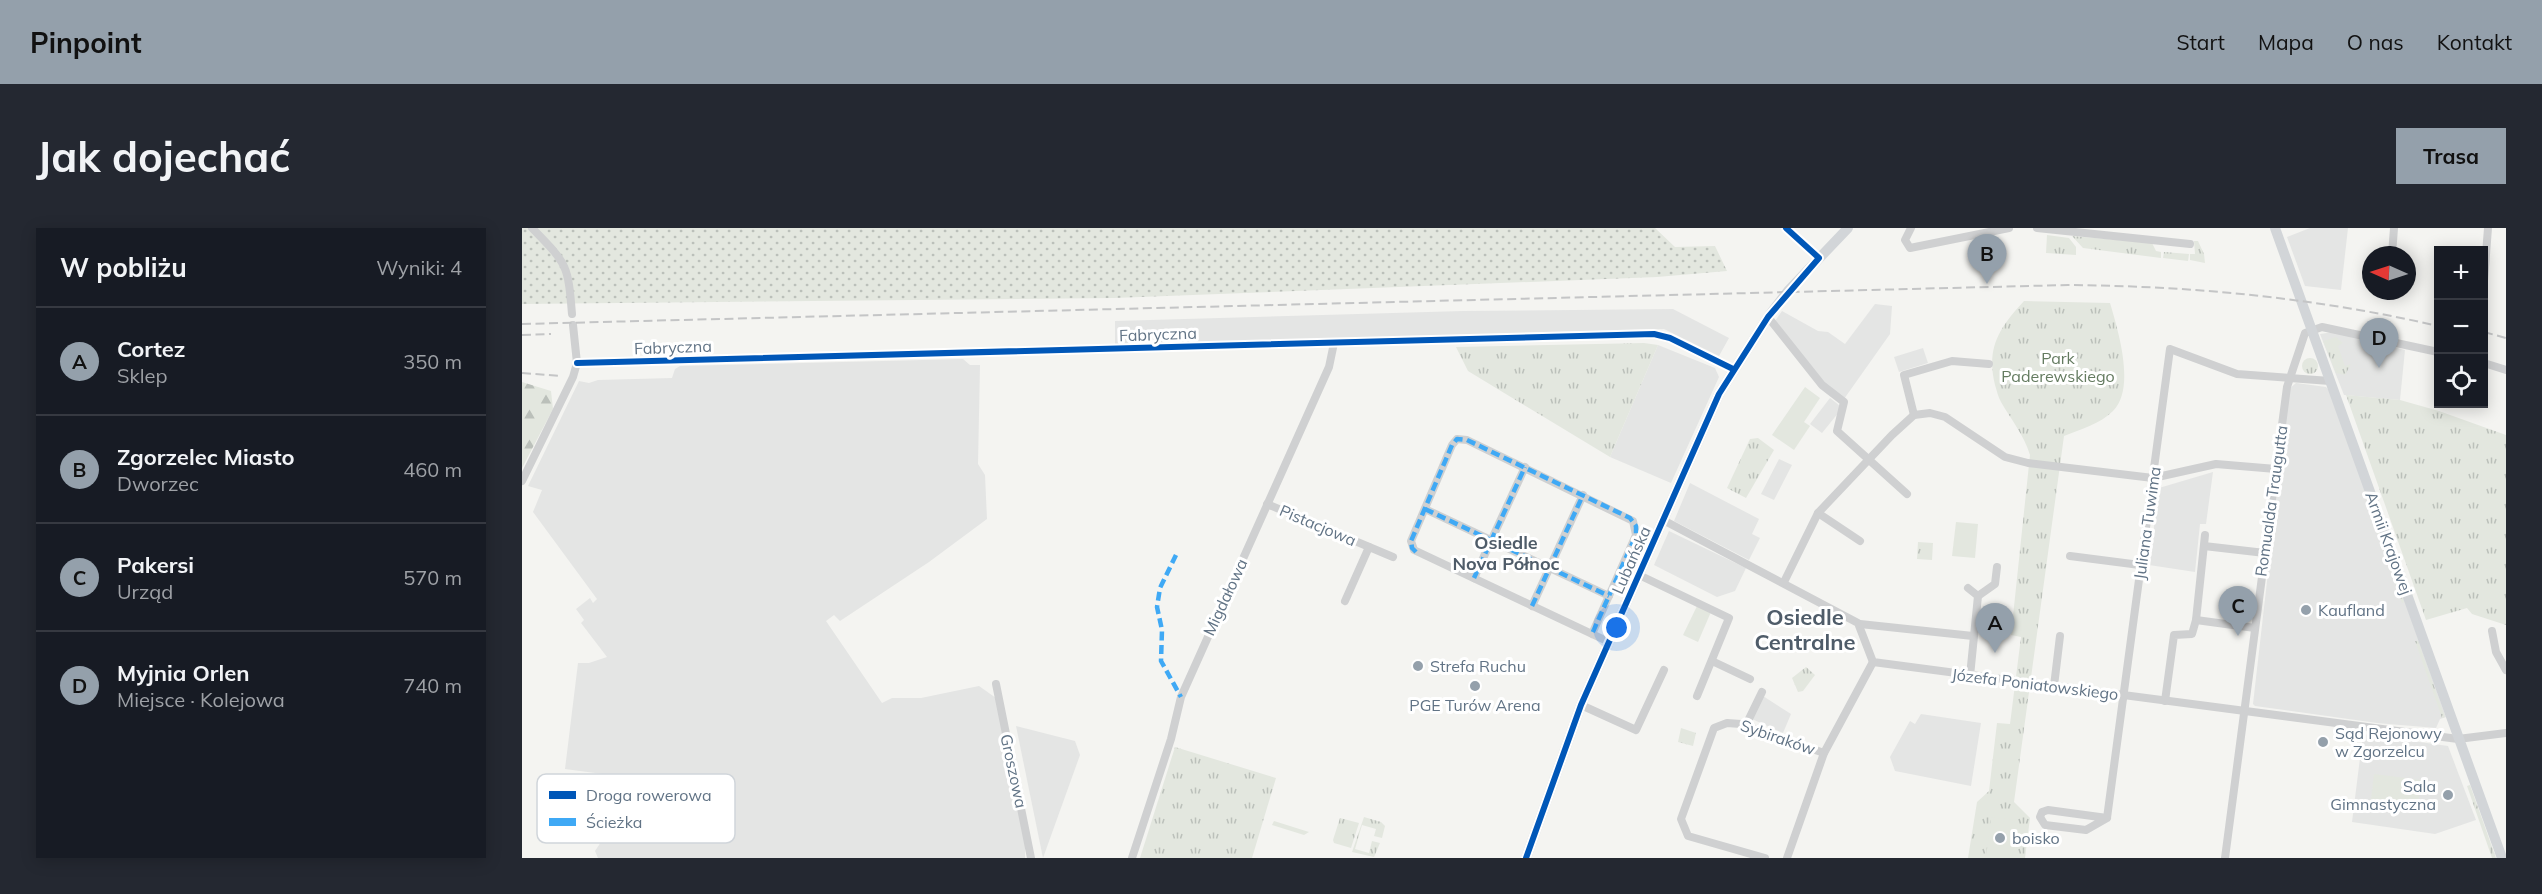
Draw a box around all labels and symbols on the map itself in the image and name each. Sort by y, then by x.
pin: B [1968,235,2006,284]
north arrow [2362,246,2416,300]
pin: D [2360,318,2398,368]
street label: Fabryczna [1119,323,1197,345]
street label: Fabryczna [634,336,712,358]
park label: Park Paderewskiego [2001,348,2115,386]
street label: Romualda Traugutta [2250,424,2292,578]
street label: Juliana Tuwima [2129,465,2165,581]
street label: Armii Krajowej [2361,489,2417,597]
street label: Pistacjowa [1277,500,1359,550]
street label: Lubańska [1607,523,1655,597]
district label: Osiedle Nova Północ [1452,531,1560,575]
street label: Migdałowa [1198,555,1252,639]
pin: C [2218,586,2258,636]
place label: Kaufland [2318,600,2385,620]
district label: Osiedle Centralne [1754,603,1856,656]
marker: Kaufland [2299,603,2313,617]
pin: A [1976,604,2014,653]
your location [1602,613,1631,642]
place label: Strefa Ruchu [1430,656,1526,676]
marker: Strefa Ruchu [1411,659,1425,673]
street label: Józefa Poniatowskiego [1950,664,2120,704]
marker: PGE Turów Arena [1468,679,1482,693]
place label: PGE Turów Arena [1409,695,1541,715]
street label: Sybiraków [1738,715,1818,759]
place label: Sąd Rejonowy w Zgorzelcu [2335,723,2442,761]
street label: Groszowa [996,732,1032,810]
marker: Sąd Rejonowy w Zgorzelcu [2316,735,2330,749]
legend [537,774,735,843]
place label: Sala Gimnastyczna [2330,776,2436,814]
text: Droga rowerowa [586,785,712,805]
marker: Sala Gimnastyczna [2441,788,2455,802]
text: Ścieżka [586,812,642,832]
place label: boisko [2012,828,2060,848]
marker: boisko [1993,831,2007,845]

